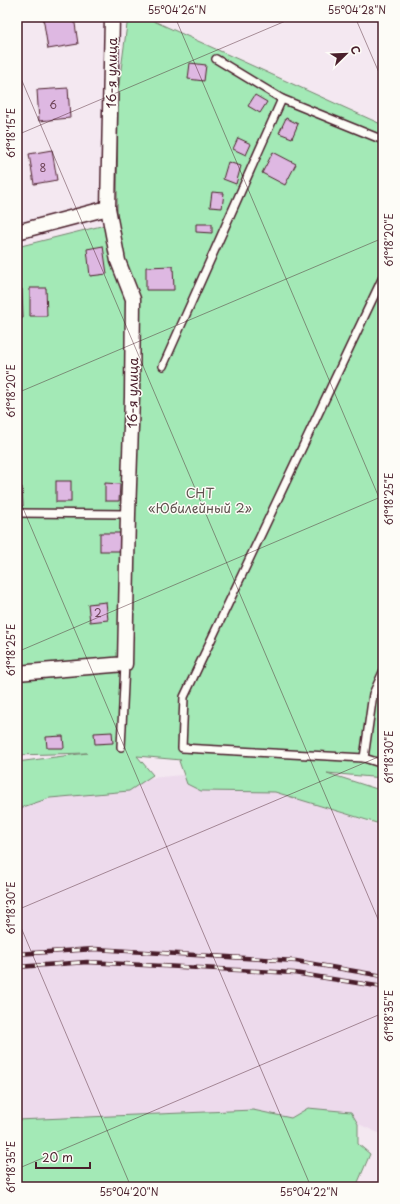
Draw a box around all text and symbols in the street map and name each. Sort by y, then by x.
text: 55°04'26"N [148,2,206,17]
text: 55°04'28"N [328,2,386,17]
north arrow [326,34,366,74]
street label: 16-я улица [101,36,121,109]
text: С [346,43,365,57]
house number: 6 [49,96,57,113]
text: 61°18'15"E [3,108,18,158]
house number: 8 [40,159,47,176]
text: 61°18'20"E [381,213,396,267]
street label: 16-я улица [122,356,142,429]
text: 61°18'20"E [3,364,18,418]
text: 61°18'25"E [381,473,396,525]
park label: СНТ «Юбилейный 2» [148,483,252,517]
house number: 2 [94,604,102,621]
text: 61°18'25"E [3,624,18,676]
text: 61°18'30"E [381,730,396,784]
text: 61°18'30"E [3,881,18,935]
text: 61°18'35"E [381,990,396,1042]
text: 61°18'35"E [3,1141,18,1193]
scale bar [36,1144,90,1170]
text: 20 m [42,1148,73,1166]
text: 55°04'20"N [99,1184,159,1199]
text: 55°04'22"N [280,1184,338,1199]

